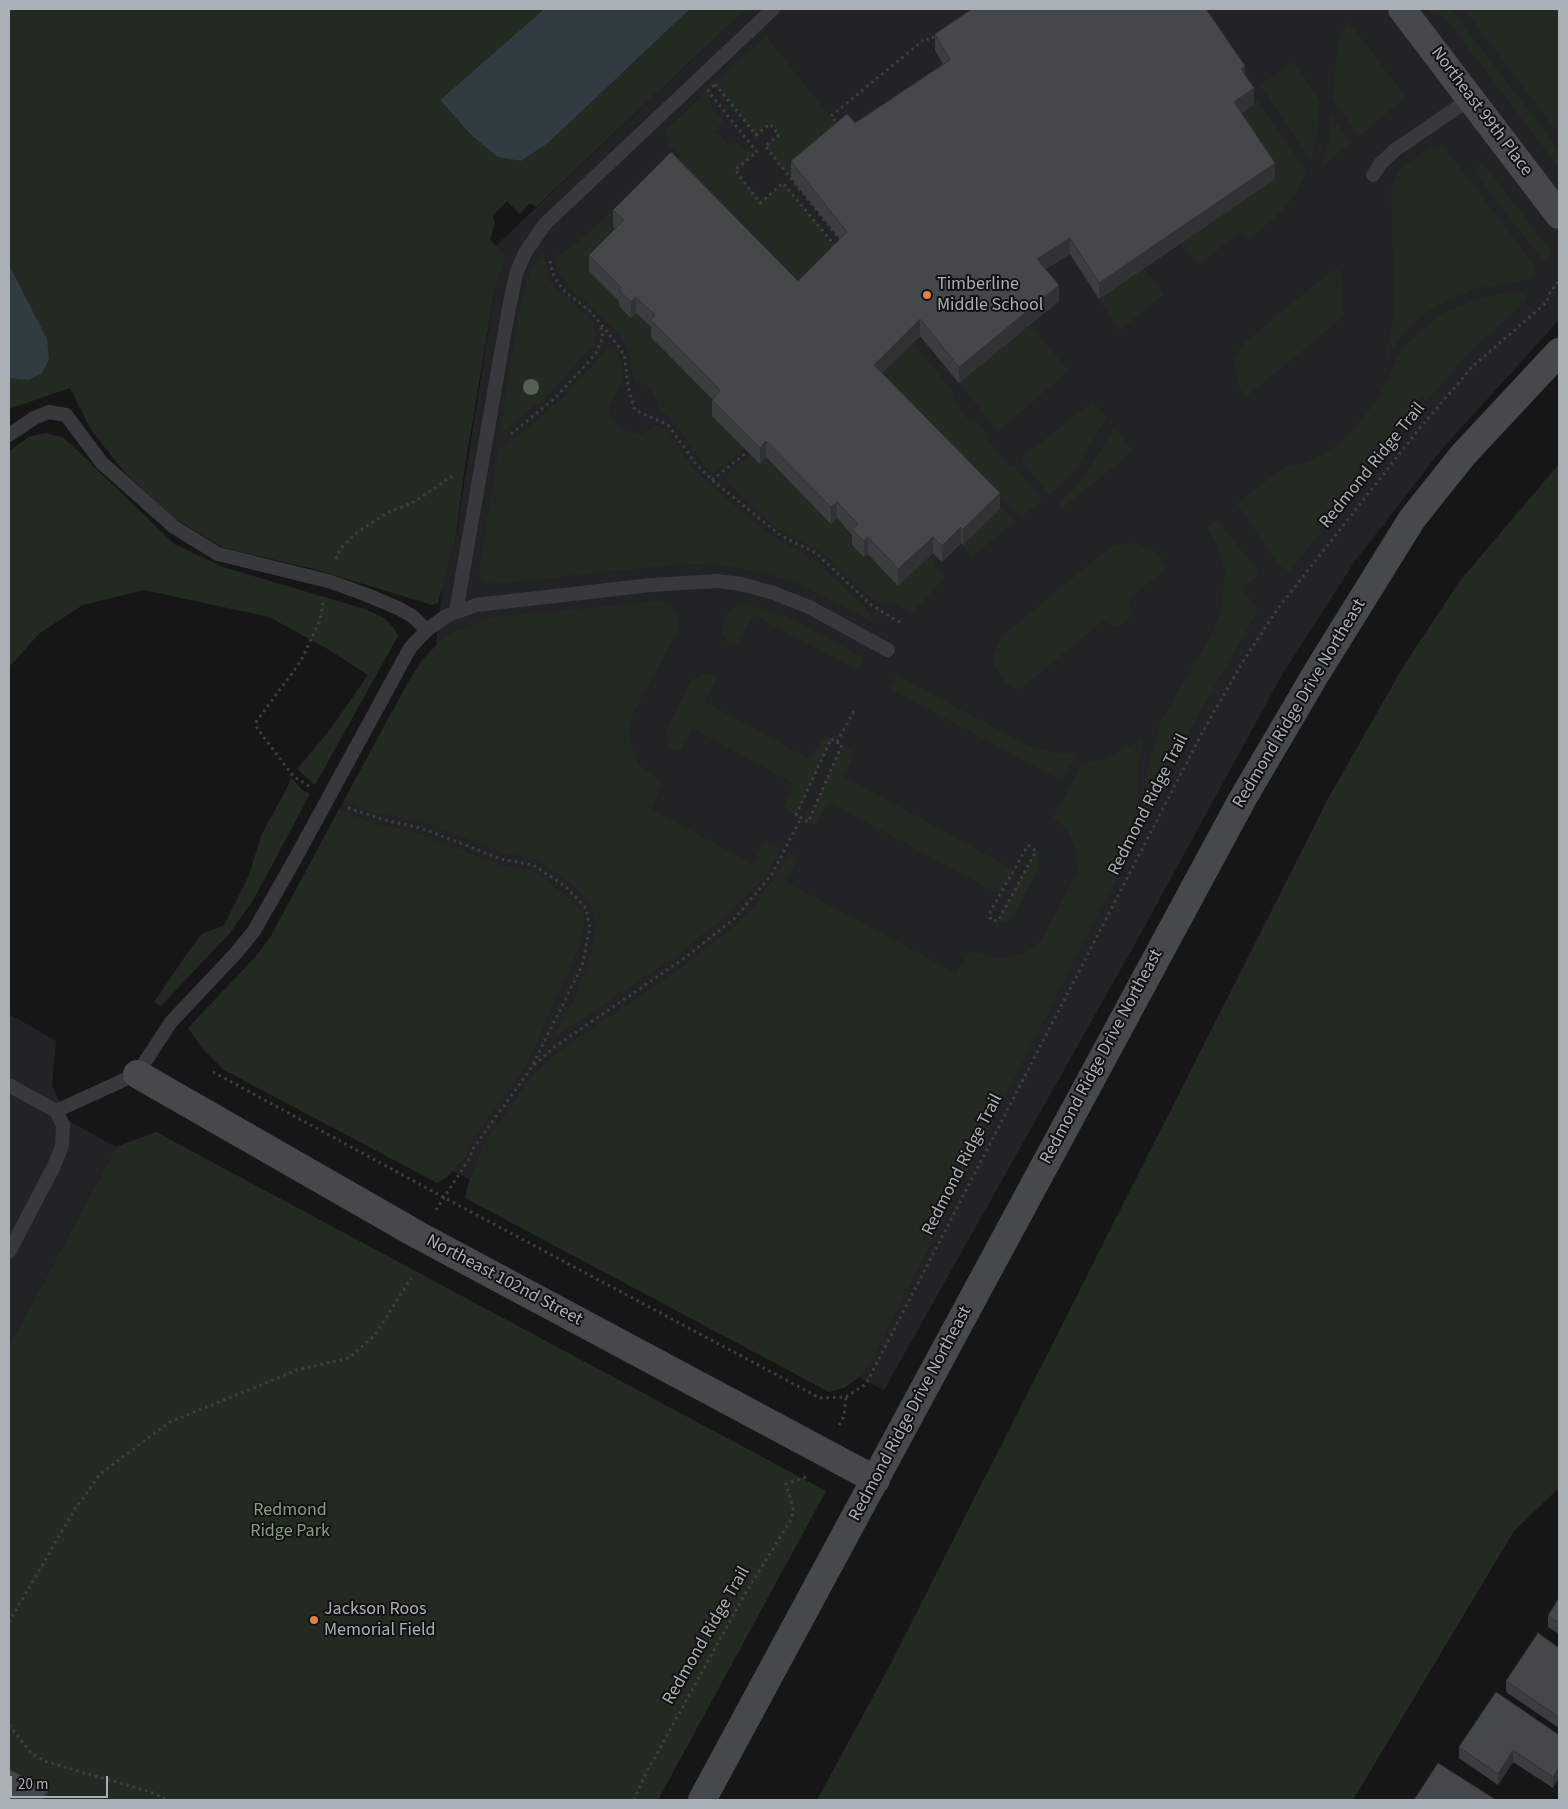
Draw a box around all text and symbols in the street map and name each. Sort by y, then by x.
street label: Northeast 99th Place [1425,43,1537,181]
place label: Timberline Middle School [937,274,1043,316]
marker: Timberline Middle School [921,289,933,301]
street label: Redmond Ridge Trail [1316,399,1430,533]
street label: Redmond Ridge Drive Northeast [1229,595,1371,813]
street label: Redmond Ridge Trail [1104,731,1194,879]
street label: Redmond Ridge Drive Northeast [1036,946,1168,1168]
street label: Redmond Ridge Trail [918,1091,1008,1239]
street label: Northeast 102nd Street [422,1231,586,1331]
street label: Redmond Ridge Drive Northeast [845,1303,977,1525]
park label: Redmond Ridge Park [250,1500,330,1542]
street label: Redmond Ridge Trail [659,1563,755,1709]
place label: Jackson Roos Memorial Field [324,1599,435,1642]
marker: Jackson Roos Memorial Field [308,1614,320,1626]
scale bar [12,1766,110,1798]
text: 20 m [18,1774,48,1795]

